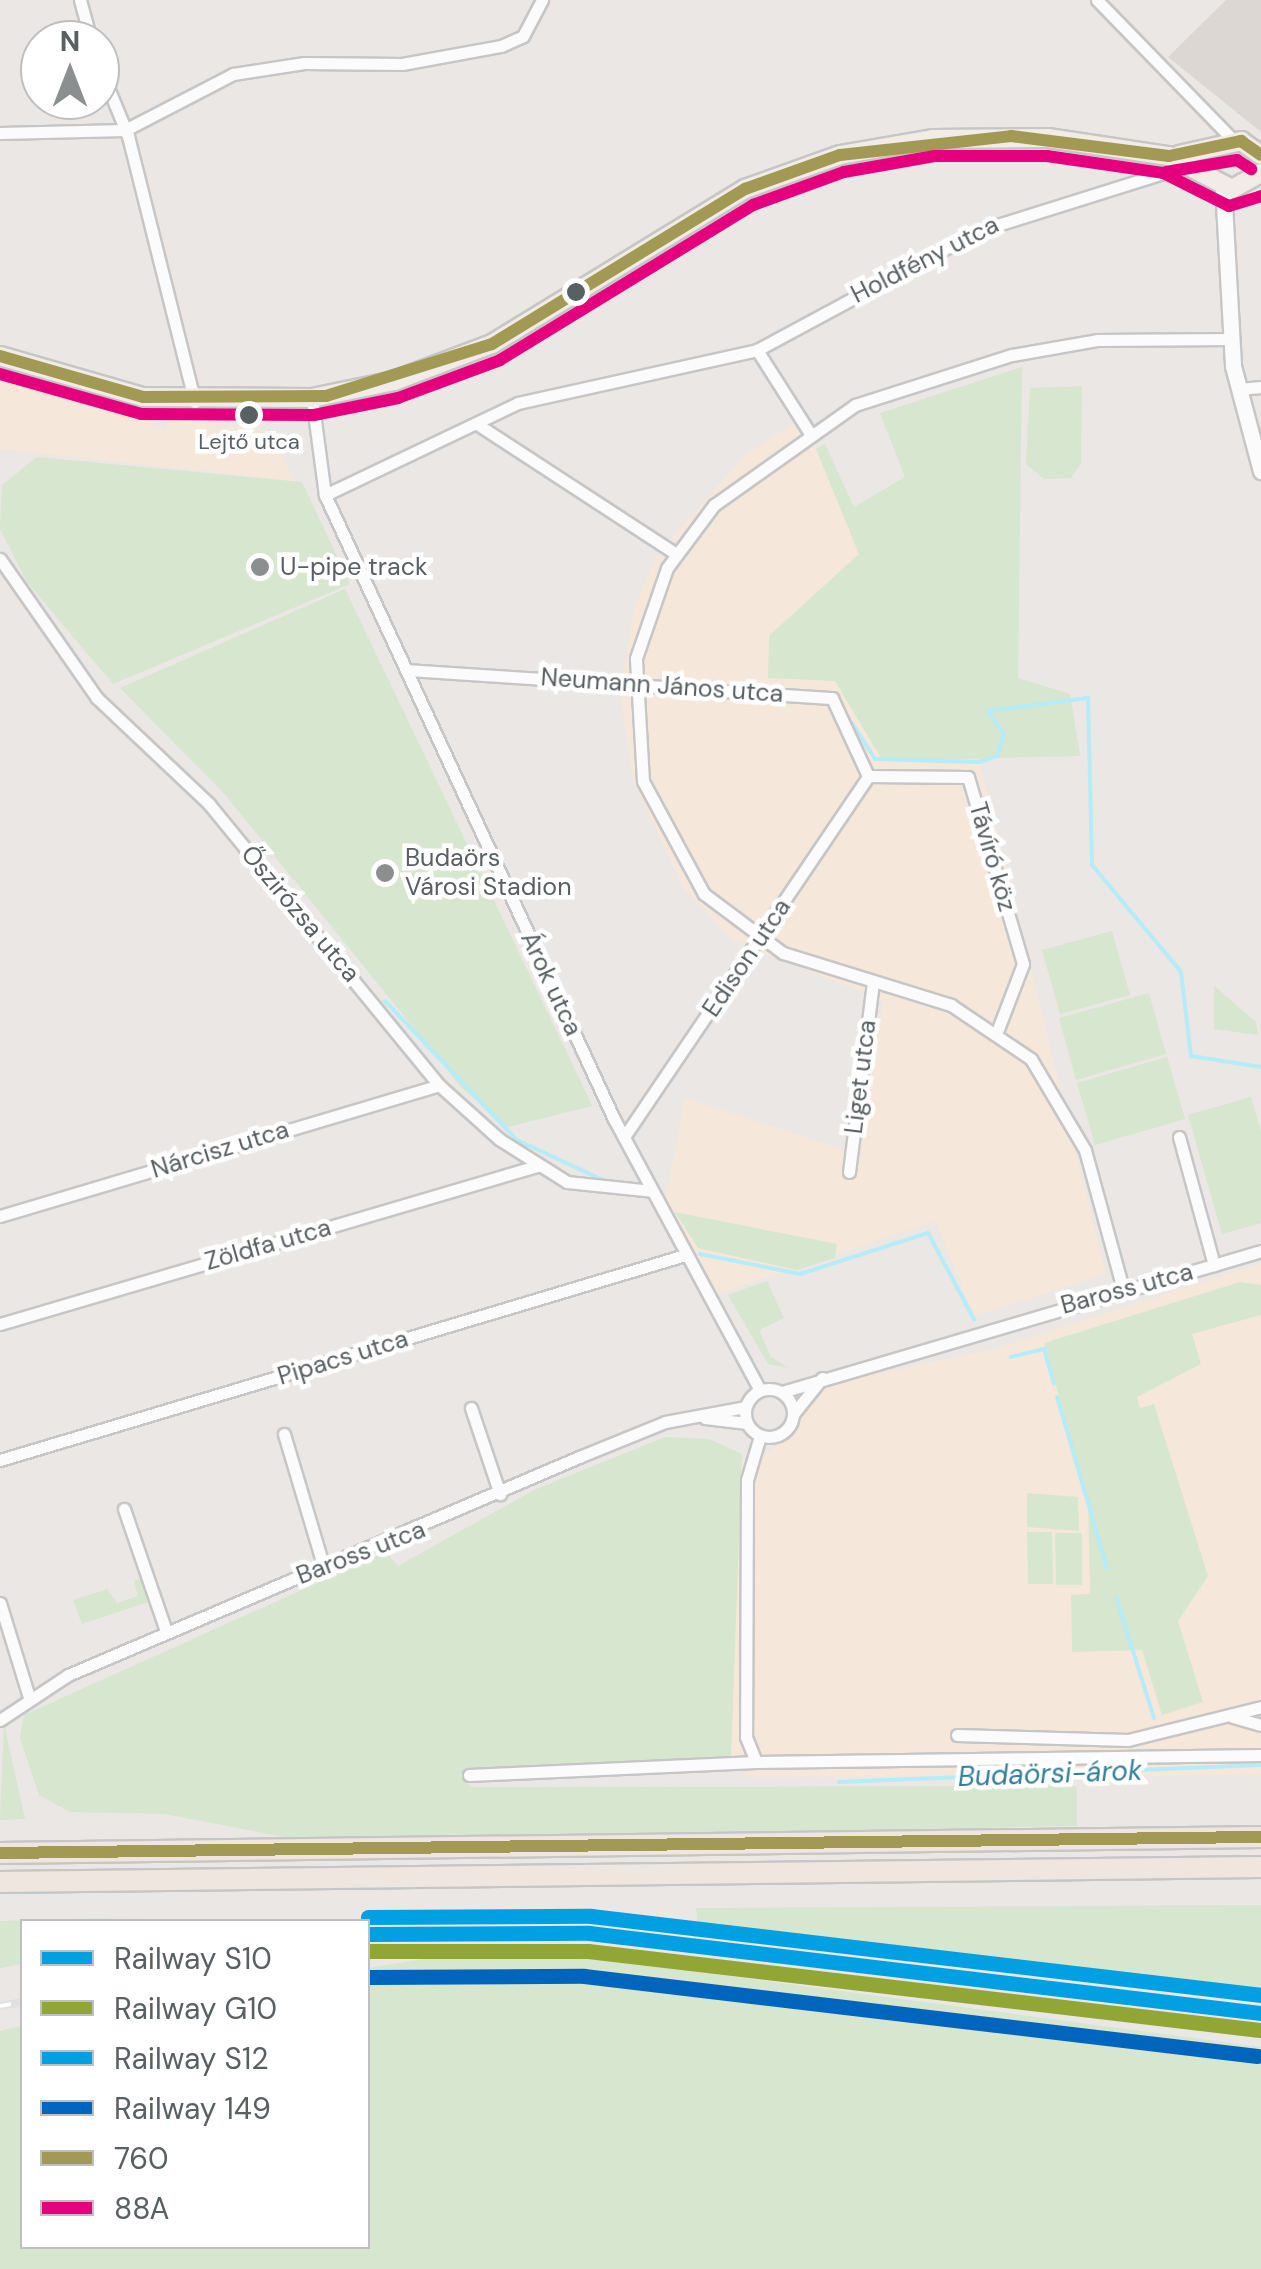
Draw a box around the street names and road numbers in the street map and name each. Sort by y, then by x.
street label: Holdfény utca [846,210,1004,310]
street label: Neumann János utca [540,663,784,709]
street label: Távíró köz [962,799,1022,915]
street label: Őszirózsa utca [234,840,366,988]
street label: Edison utca [697,893,797,1023]
street label: Árok utca [514,927,588,1041]
street label: Liget utca [839,1018,883,1136]
street label: Nárcisz utca [148,1115,292,1185]
street label: Zöldfa utca [202,1213,334,1277]
street label: Baross utca [1058,1257,1196,1321]
street label: Pipacs utca [274,1324,412,1392]
street label: Baross utca [292,1515,430,1591]

